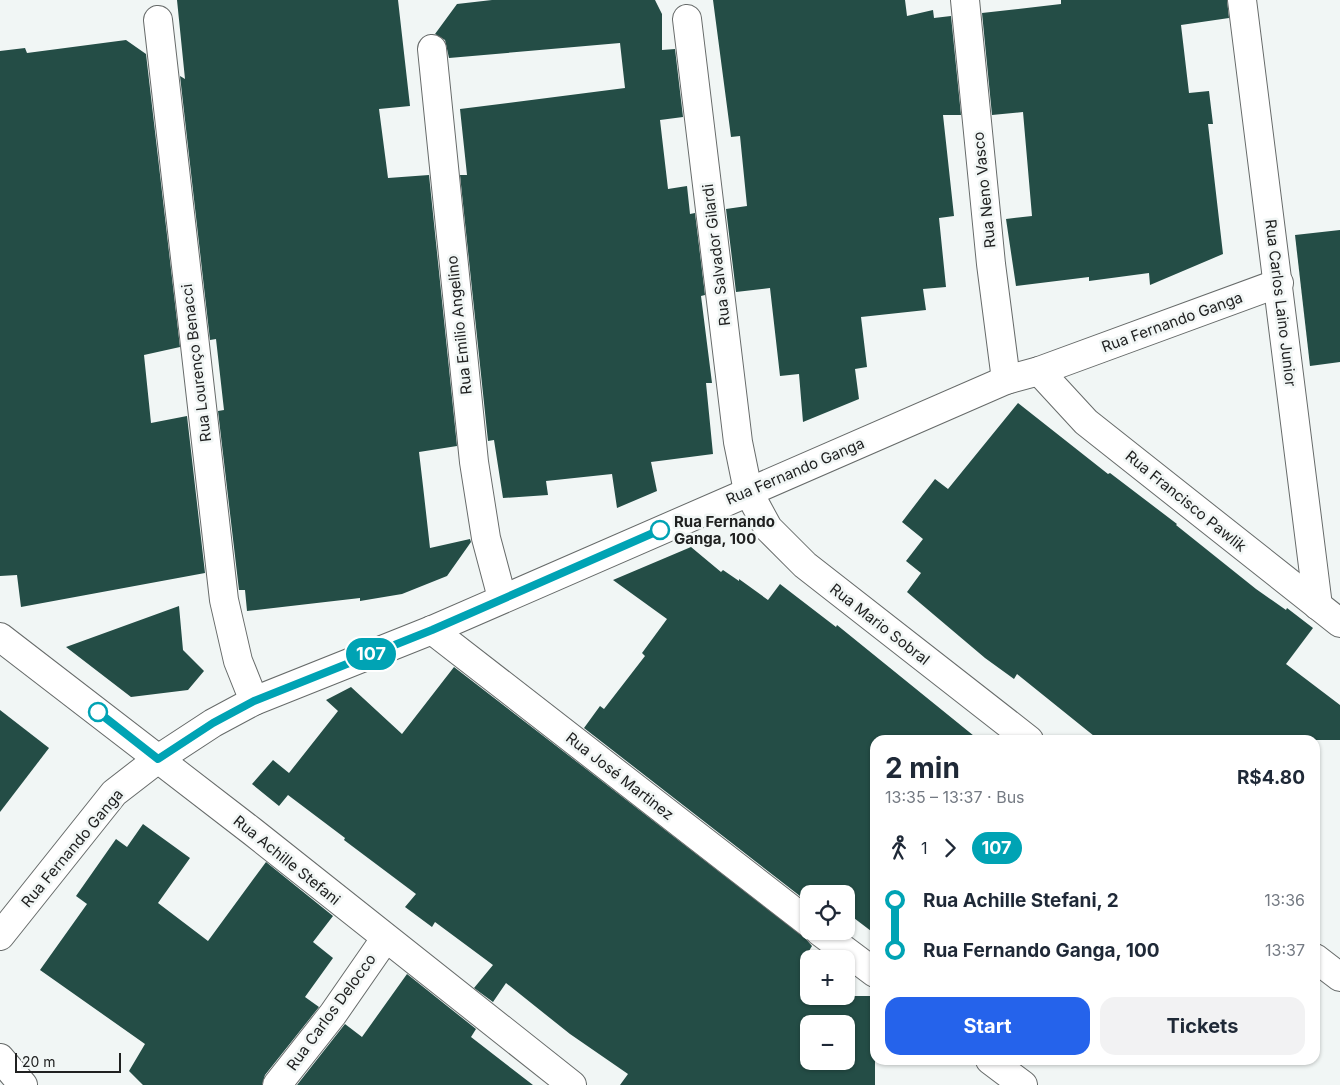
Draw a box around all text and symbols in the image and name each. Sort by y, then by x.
street label: Rua Neno Vasco [968,131,1000,249]
street label: Rua Salvador Gilardi [698,183,734,327]
street label: Rua Carlos Laino Junior [1261,218,1301,388]
street label: Rua Emilio Angelino [442,255,476,395]
street label: Rua Lourenço Benacci [177,283,215,443]
street label: Rua Fernando Ganga [1099,288,1245,356]
street label: Rua Fernando Ganga [723,433,867,509]
street label: Rua Francisco Pawlik [1122,446,1251,556]
place label: Rua Fernando Ganga, 100 [674,512,775,548]
marker: Rua Fernando Ganga, 100 [650,520,670,540]
street label: Rua Mario Sobral [826,579,934,669]
line badge: 107 [342,638,400,670]
text: 107 [356,643,386,664]
unlabelled marker [88,702,108,722]
street label: Rua José Martinez [562,728,678,824]
text: 2 min [885,751,960,785]
text: R$4.80 [1237,766,1305,789]
street label: Rua Fernando Ganga [17,785,127,911]
text: 13:35 – 13:37 · Bus [885,787,1025,807]
street label: Rua Achille Stefani [230,811,344,909]
icon: walk [885,834,913,862]
icon: forward [936,834,964,862]
text: 107 [982,837,1012,858]
text: 1 [921,838,928,858]
map controls [800,885,855,1070]
button: locate [800,885,855,940]
text: Rua Achille Stefani, 2 [923,889,1119,912]
text: 13:36 [1264,890,1305,910]
text: Rua Fernando Ganga, 100 [923,939,1160,962]
text: 13:37 [1265,940,1305,960]
street label: Rua Carlos Delocco [282,950,380,1074]
button: + [800,950,855,1005]
button: Start [885,997,1090,1055]
button: Tickets [1100,997,1305,1055]
button: − [800,1015,855,1070]
scale bar [15,1050,121,1073]
text: 20 m [22,1053,56,1070]

